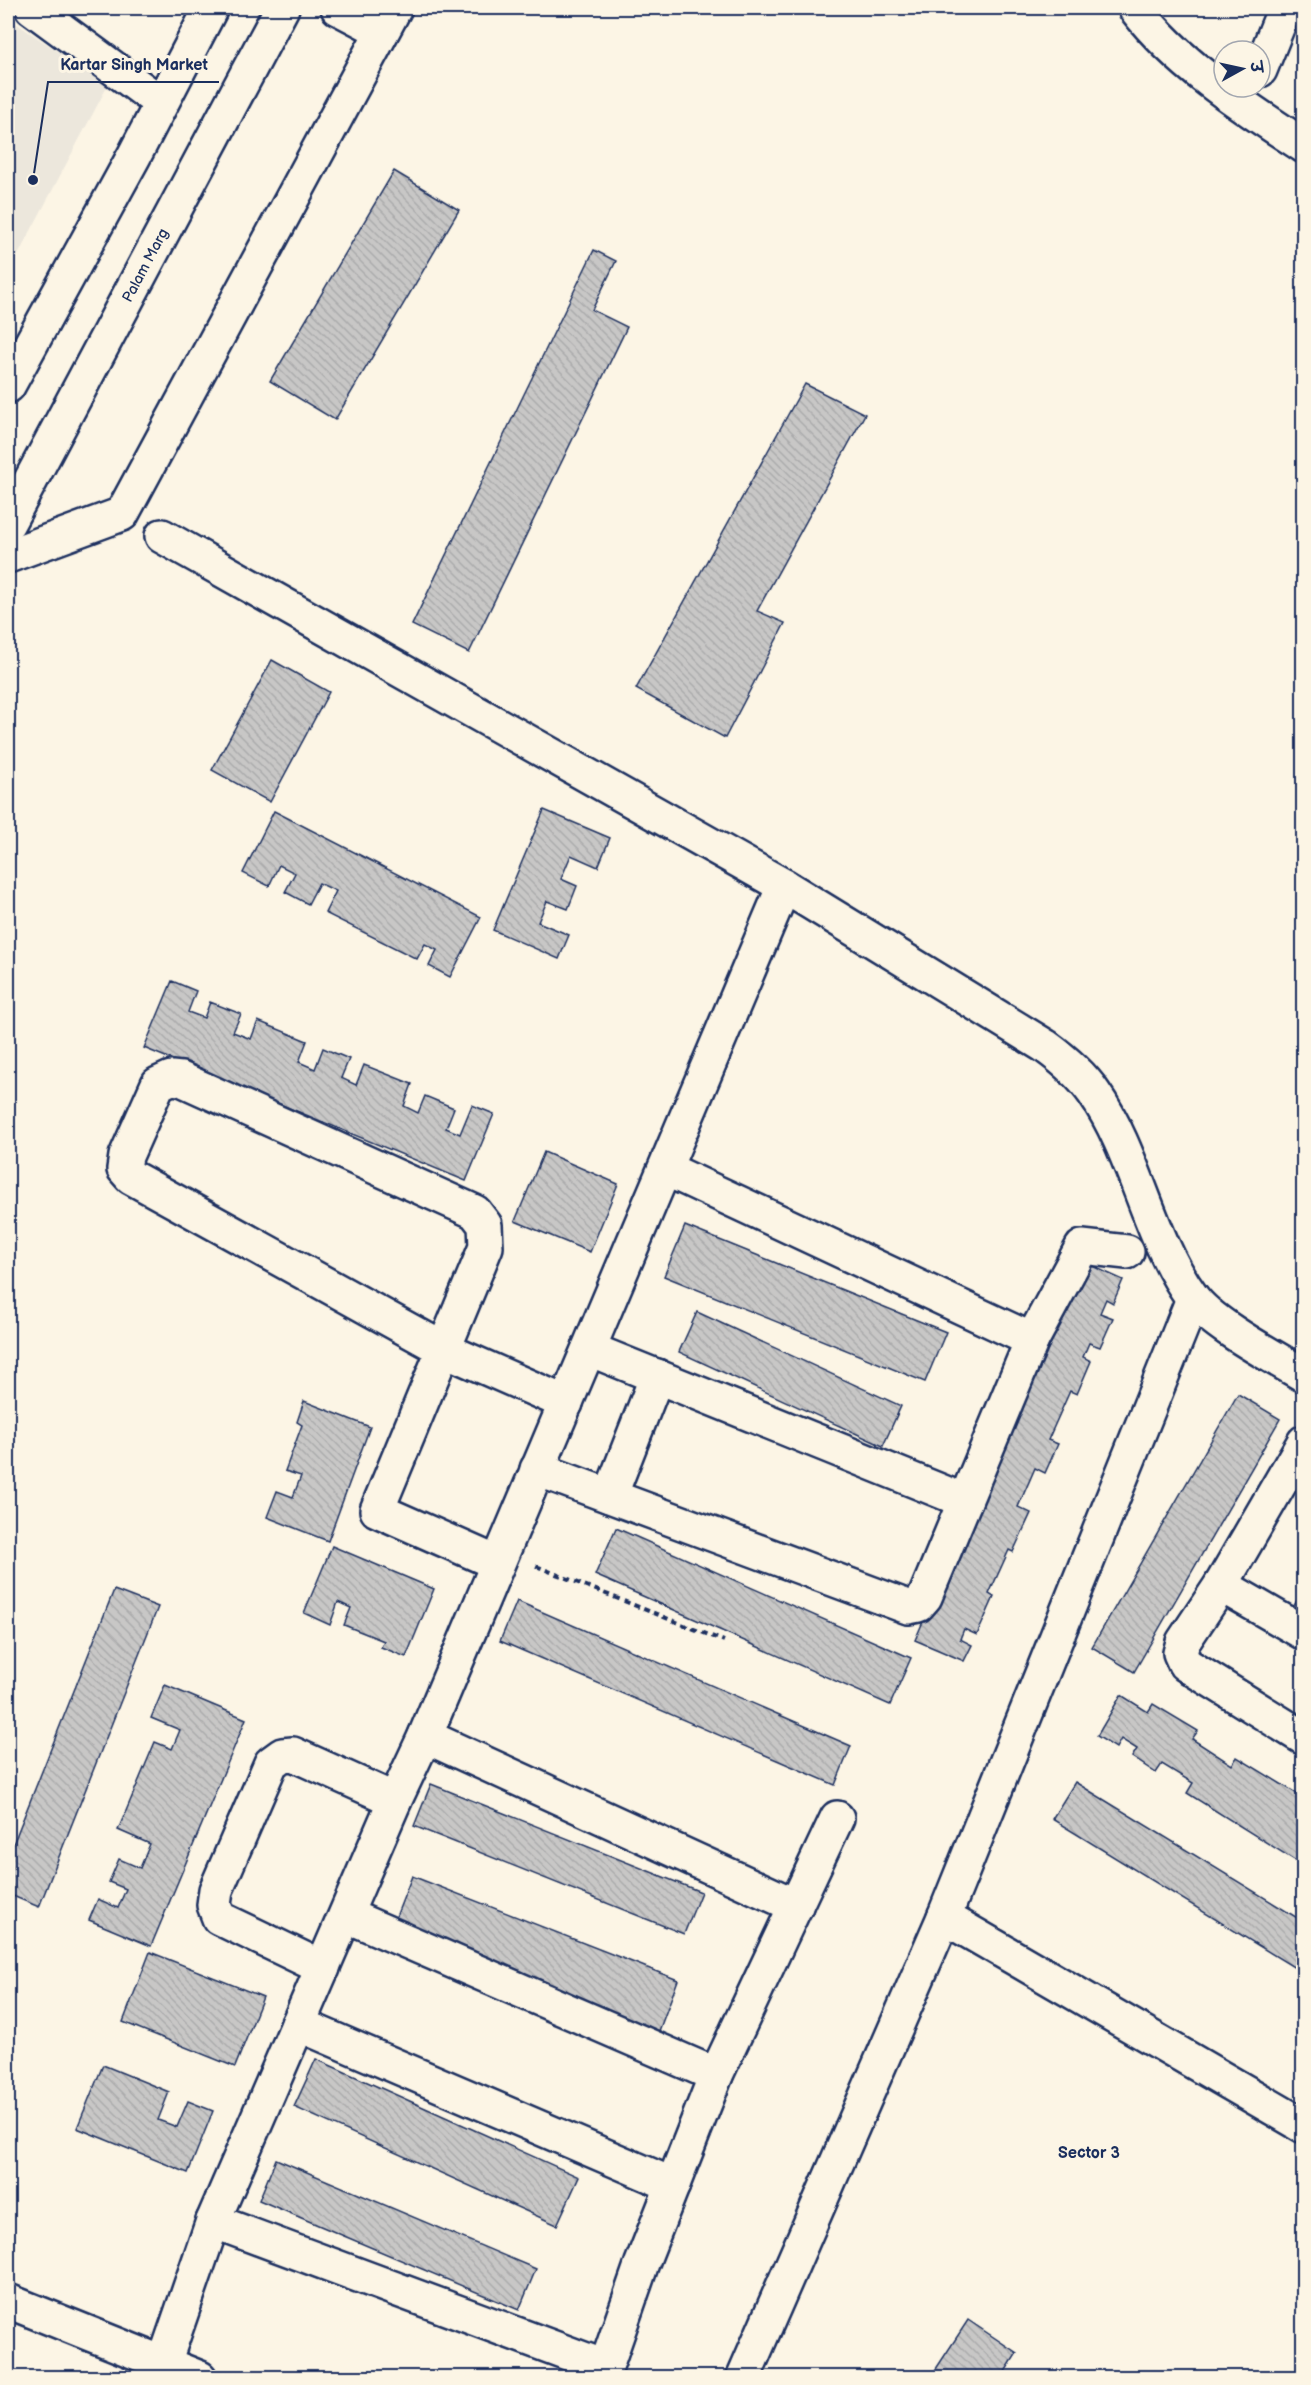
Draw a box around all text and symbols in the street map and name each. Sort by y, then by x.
north arrow [1212,39,1272,99]
callout: Kartar Singh Market [48,48,219,82]
text: Kartar Singh Market [60,56,208,75]
text: उ [1245,59,1266,75]
street label: Palam Marg [118,225,173,305]
district label: Sector 3 [1058,2144,1120,2163]

